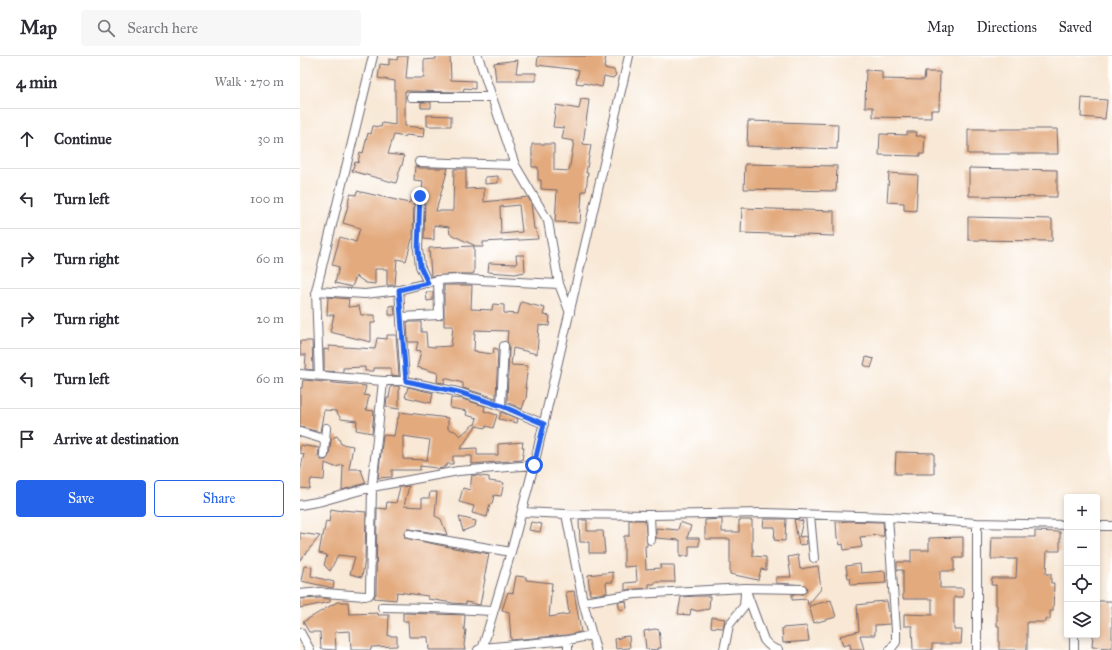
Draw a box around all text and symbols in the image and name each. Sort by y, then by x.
search box [81,10,361,46]
text: Map [20,16,57,39]
icon: search [95,17,117,39]
text: Search here [127,19,198,37]
text: Map [927,19,954,36]
text: Directions [976,19,1037,36]
text: Saved [1059,19,1092,36]
text: 4 min [16,72,57,93]
text: Walk · 270 m [215,74,284,90]
icon: ahead [16,128,38,150]
text: Continue [54,130,112,148]
text: 30 m [258,131,284,147]
route end [411,187,429,205]
icon: left [16,188,38,210]
text: Turn left [54,190,110,208]
text: 100 m [250,191,284,207]
icon: right [16,248,38,270]
text: Turn right [54,250,119,268]
text: 60 m [256,251,284,267]
icon: right [16,308,38,330]
text: Turn right [54,310,119,328]
text: 20 m [256,311,284,327]
icon: left [16,368,38,390]
text: Turn left [54,370,110,388]
text: 60 m [256,371,284,387]
icon: arrive [16,428,38,450]
text: Arrive at destination [54,430,179,448]
route start [525,456,543,474]
button: Save [16,480,146,517]
button: Share [154,480,284,517]
map controls [1064,494,1100,638]
button: + [1064,494,1100,530]
button: − [1064,530,1100,566]
button: locate [1064,566,1100,602]
button: layers [1064,602,1100,638]

